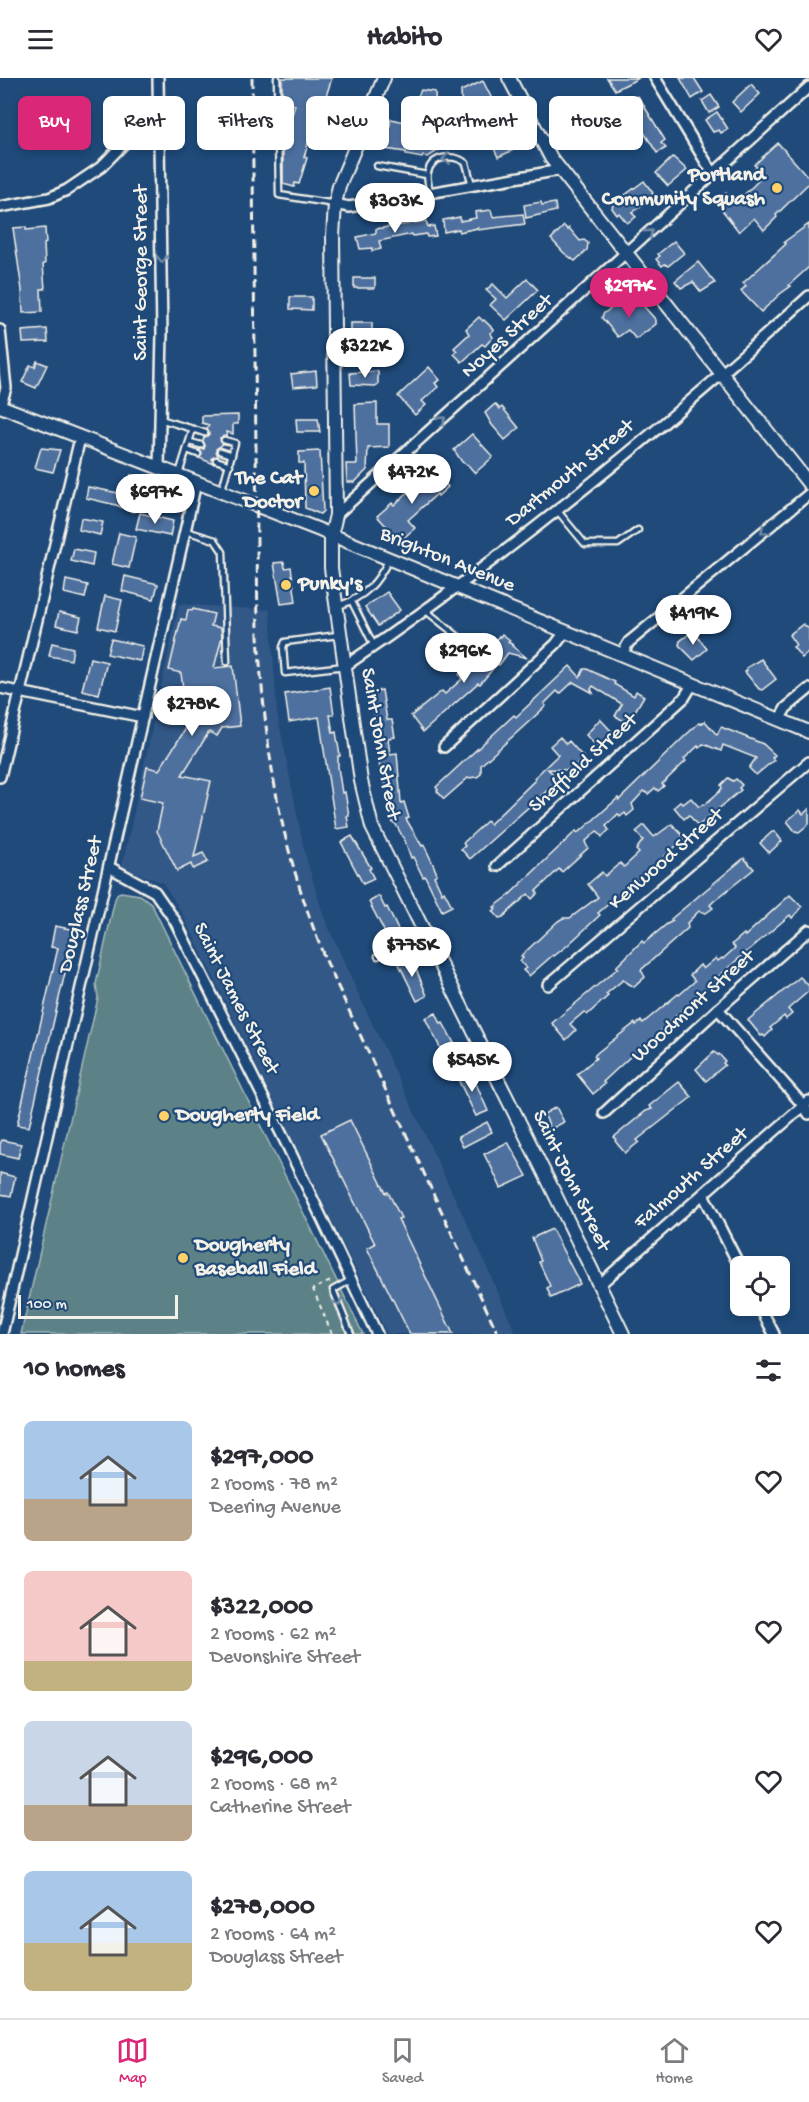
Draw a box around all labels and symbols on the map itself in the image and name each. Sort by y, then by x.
one-way arrow [441,153,451,165]
place label: Portland Community Squash [601,164,768,213]
marker: Portland Community Squash [770,181,784,195]
street label: Saint George Street [130,183,155,361]
pin: $303K [353,183,437,234]
one-way arrow [641,229,652,240]
one-way arrow [155,255,168,264]
pin: $297K [587,268,671,319]
street label: Noyes Street [457,288,561,385]
pin: $322K [323,328,407,379]
street label: Dartmouth Street [500,413,642,535]
one-way arrow [435,416,446,427]
pin: $472K [370,454,454,505]
place label: The Cat Doctor [233,467,305,516]
pin: $697K [113,474,197,525]
marker: The Cat Doctor [307,484,321,498]
street label: Brighton Avenue [375,522,519,600]
one-way arrow [760,524,771,535]
place label: Punky's [297,573,363,598]
marker: Punky's [279,578,293,592]
pin: $419K [651,595,735,646]
pin: $296K [422,633,506,684]
street label: Saint John Street [353,666,405,824]
pin: $278K [150,686,234,737]
street label: Sheffield Street [524,707,645,819]
street label: Kenwood Street [605,802,731,917]
street label: Douglass Street [54,832,110,978]
street label: Saint James Street [186,919,285,1081]
pin: $775K [370,927,454,978]
street label: Woodmont Street [627,943,763,1069]
pin: $545K [430,1042,514,1093]
place label: Dougherty Field [174,1104,322,1129]
street label: Saint John Street [525,1106,616,1258]
marker: Dougherty Field [157,1109,171,1123]
street label: Falmouth Street [629,1121,756,1236]
place label: Dougherty Baseball Field [193,1234,319,1283]
marker: Dougherty Baseball Field [176,1251,190,1265]
scale bar [18,1292,178,1320]
one-way arrow [331,1296,343,1307]

